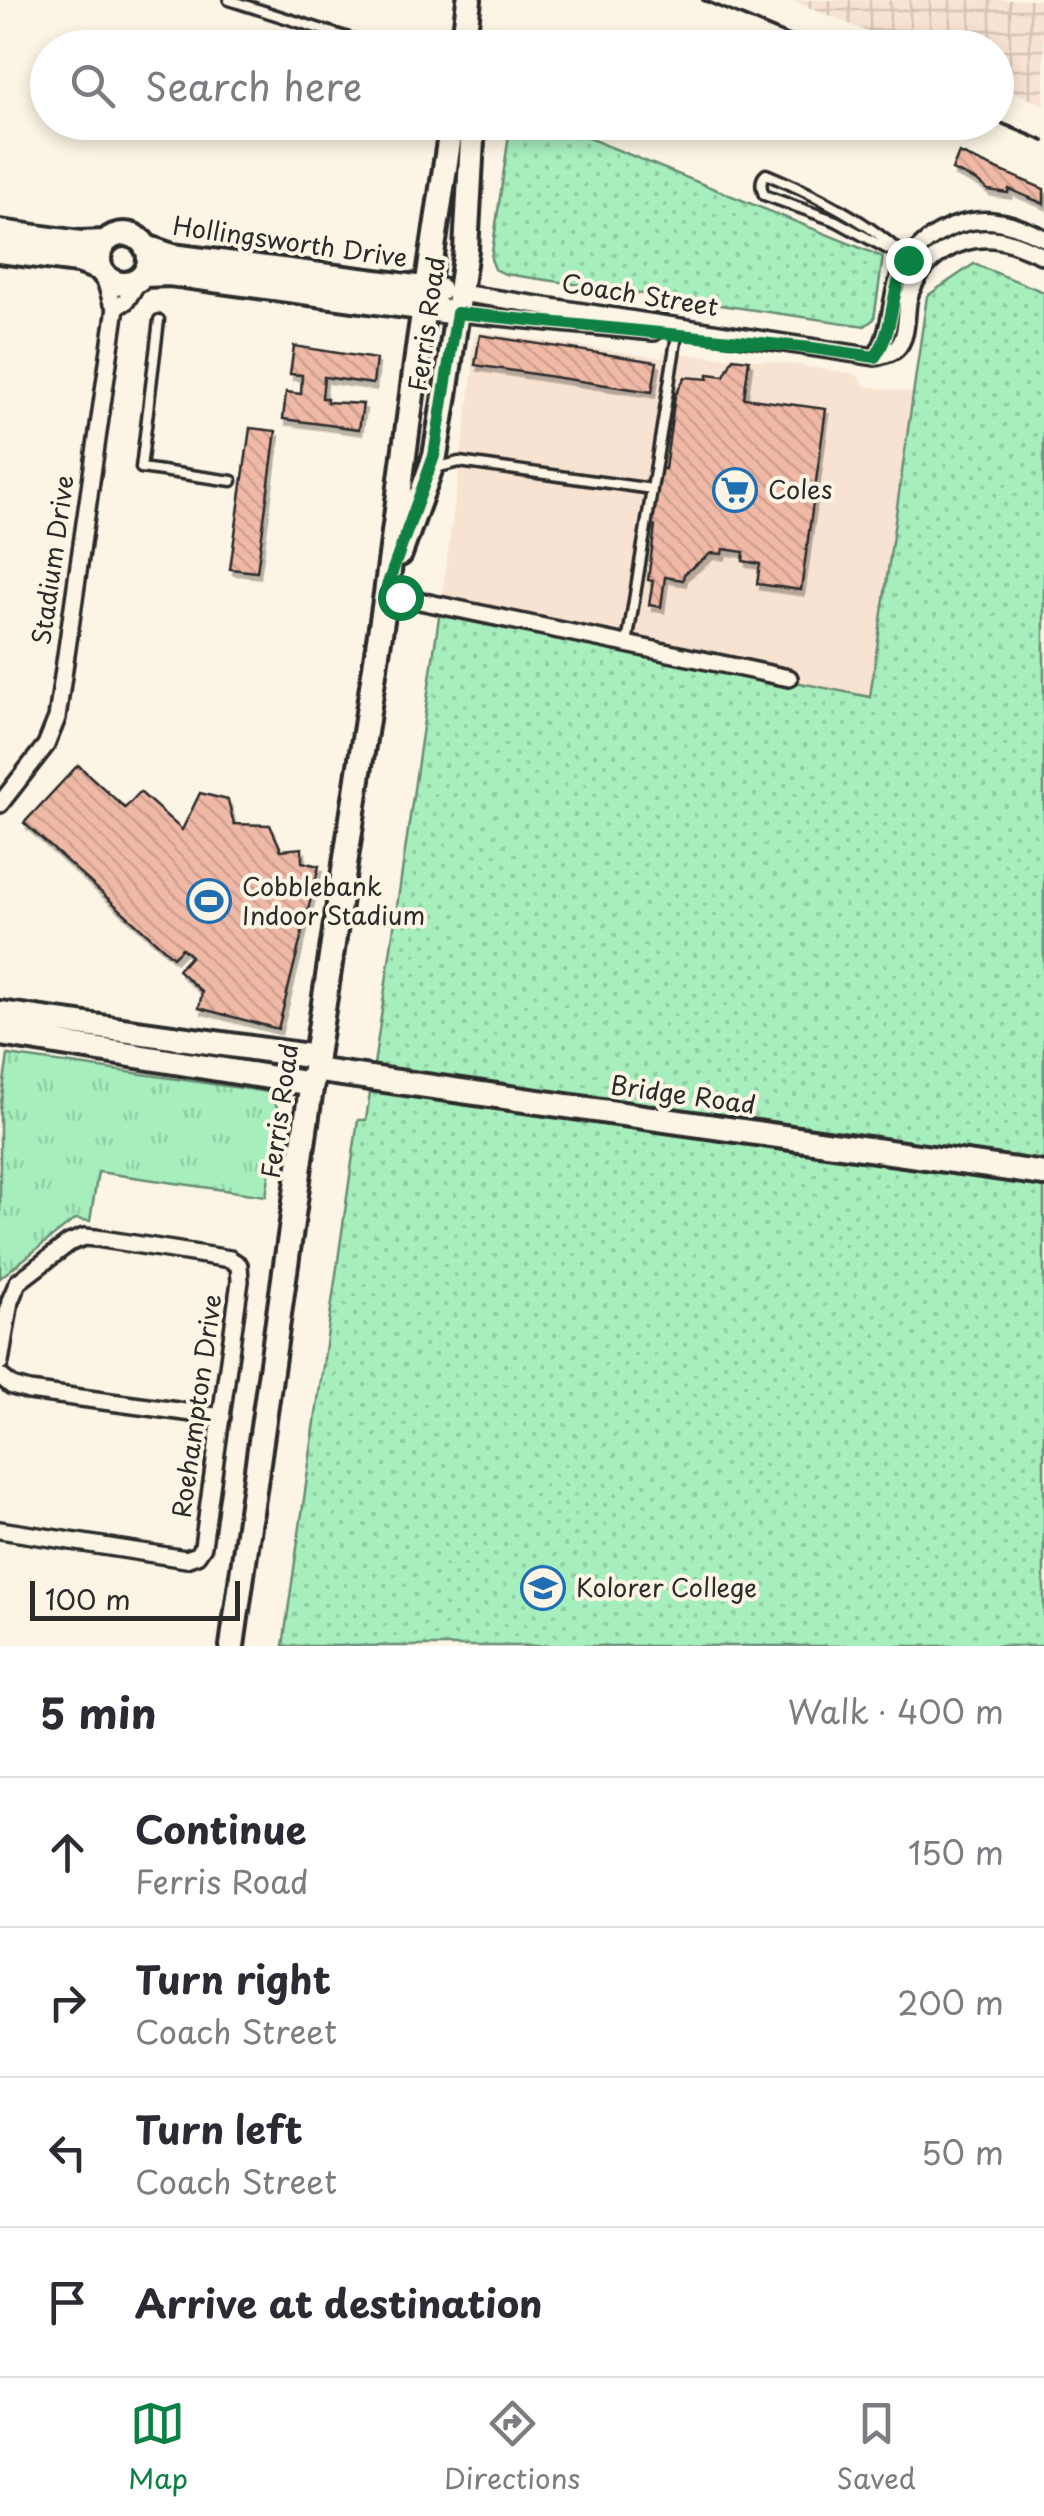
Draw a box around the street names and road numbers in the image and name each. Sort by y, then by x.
street label: Hollingsworth Drive [170,206,410,276]
street label: Ferris Road [398,254,454,394]
street label: Coach Street [559,263,721,325]
street label: Stadium Drive [21,473,83,647]
street label: Ferris Road [251,1041,307,1181]
street label: Bridge Road [608,1065,758,1123]
street label: Roehampton Drive [162,1292,231,1520]

